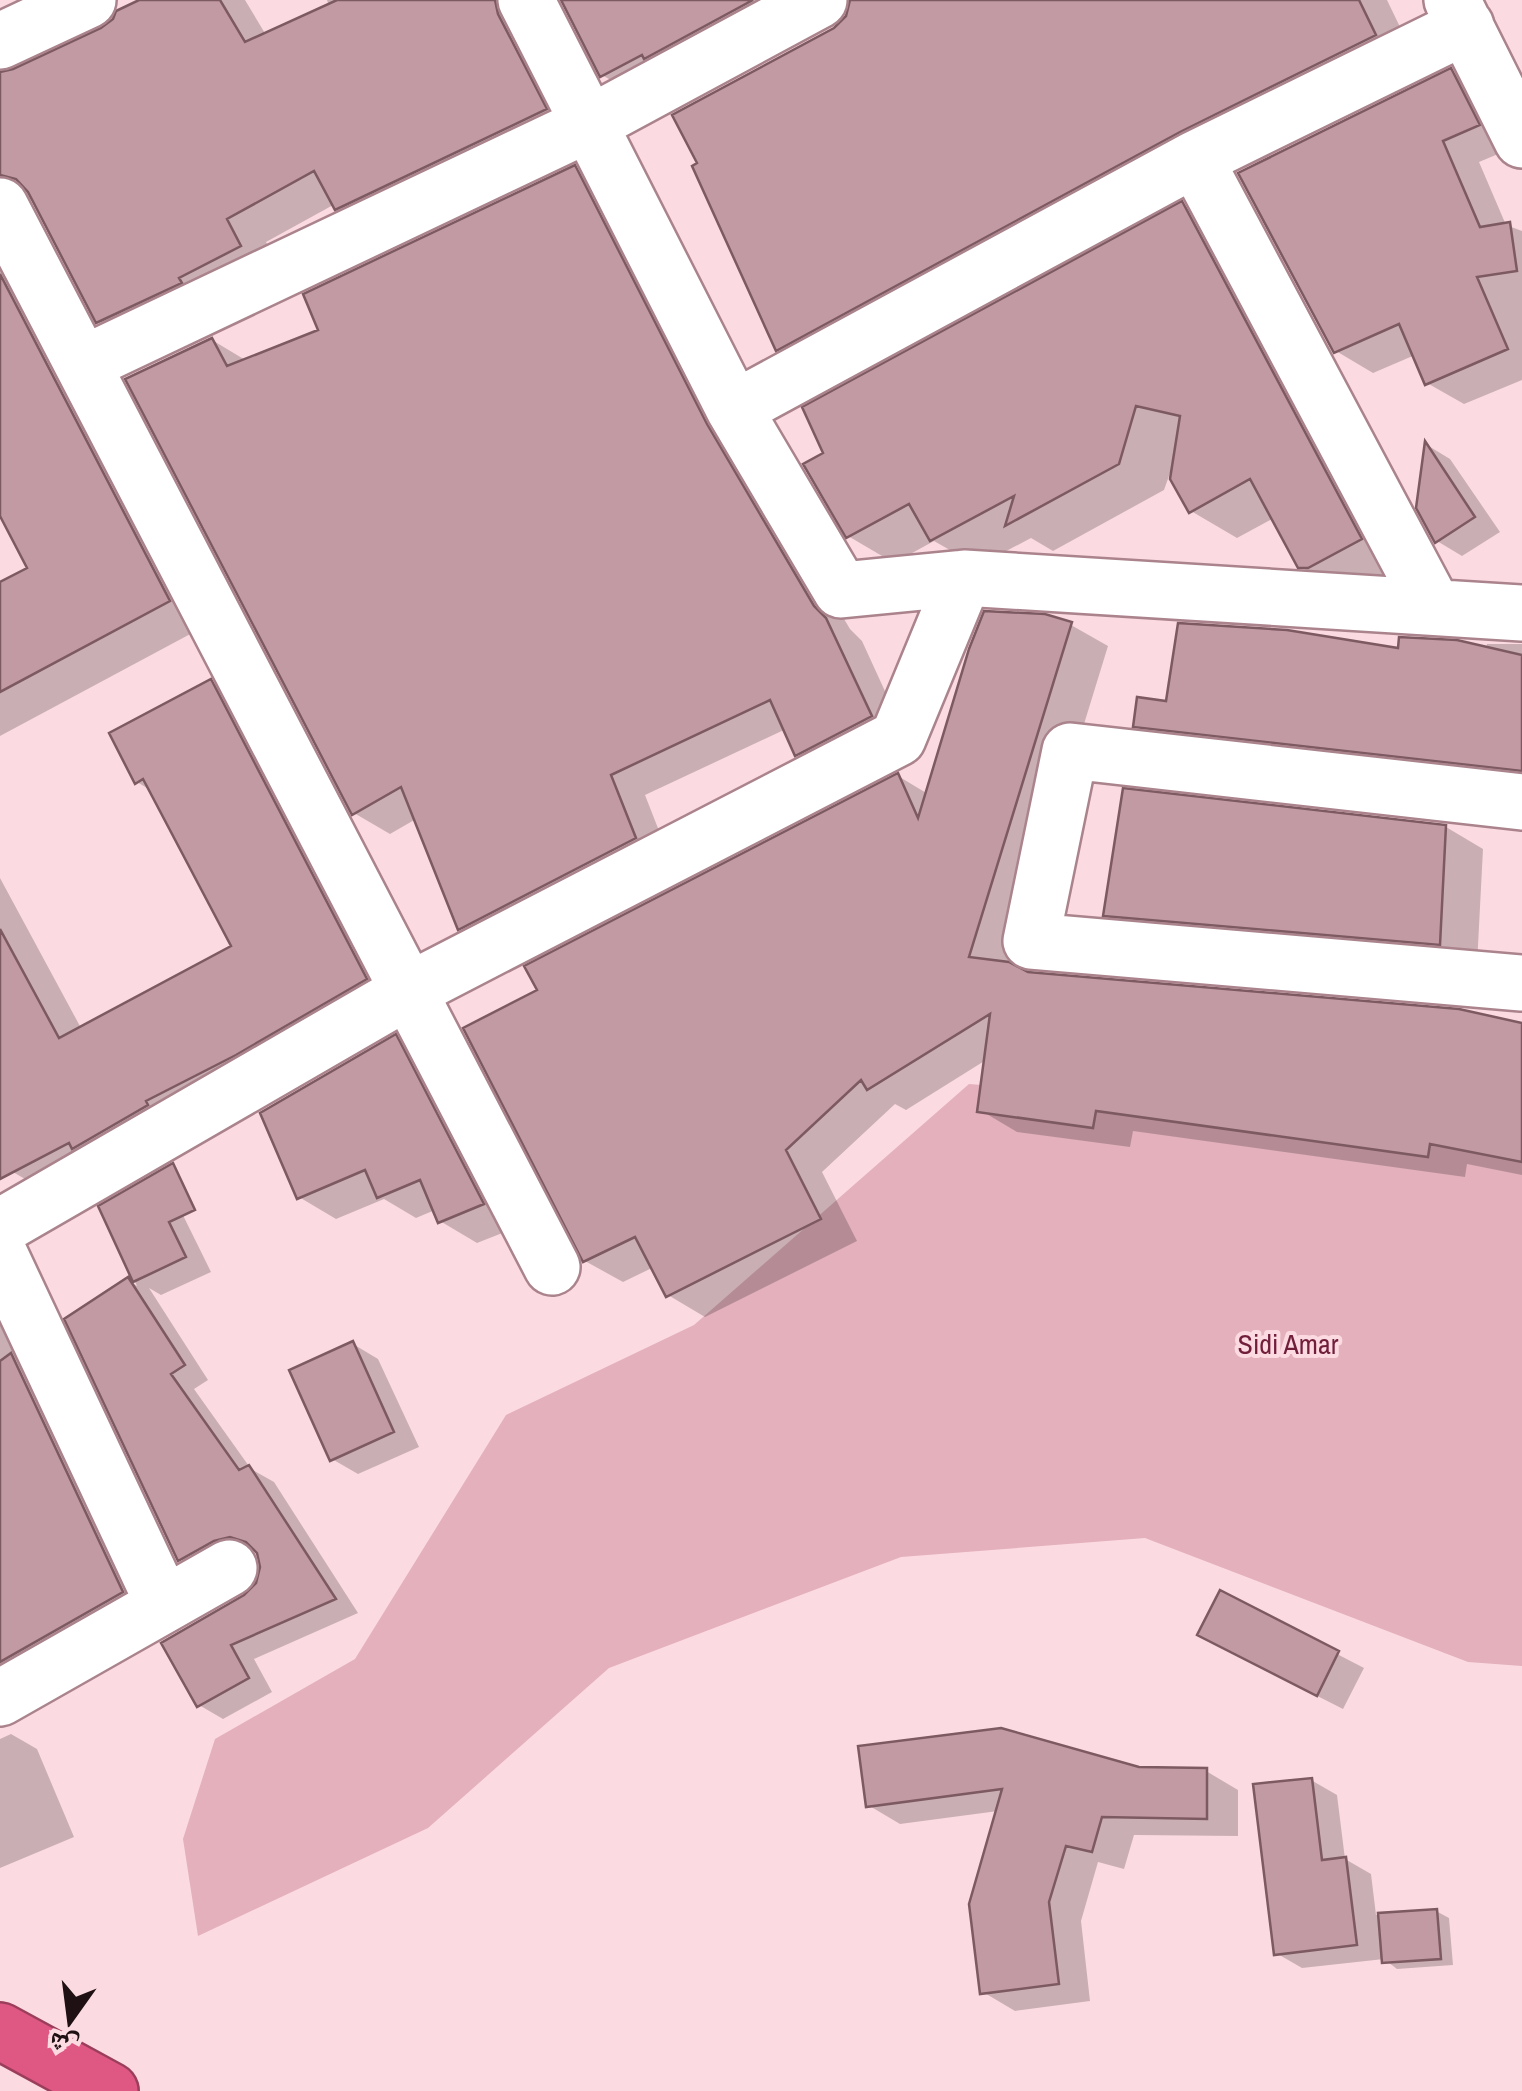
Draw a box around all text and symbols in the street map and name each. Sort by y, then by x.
park label: Sidi Amar [1238,1325,1339,1363]
north arrow [20,1971,120,2071]
text: ش [45,2023,83,2067]

